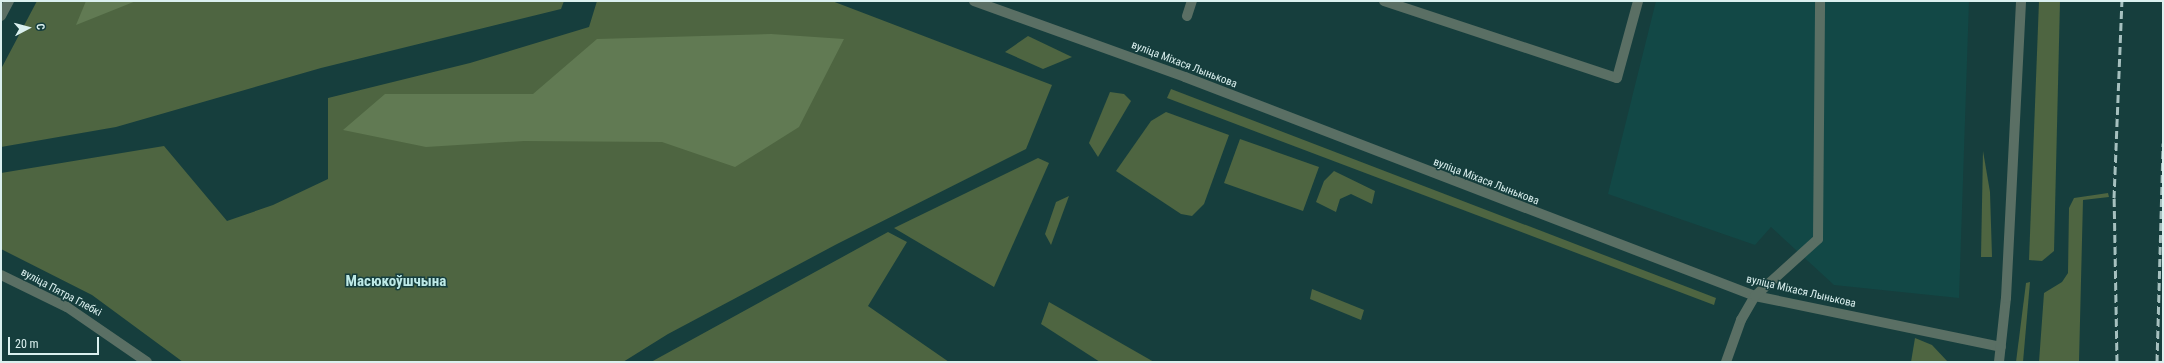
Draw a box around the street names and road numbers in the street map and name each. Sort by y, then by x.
street label: вуліца Міхася Лынькова [1129,39,1239,91]
street label: вуліца Міхася Лынькова [1431,156,1541,208]
street label: вуліца Пятра Глебкі [18,266,104,320]
street label: вуліца Міхася Лынькова [1745,273,1857,311]

